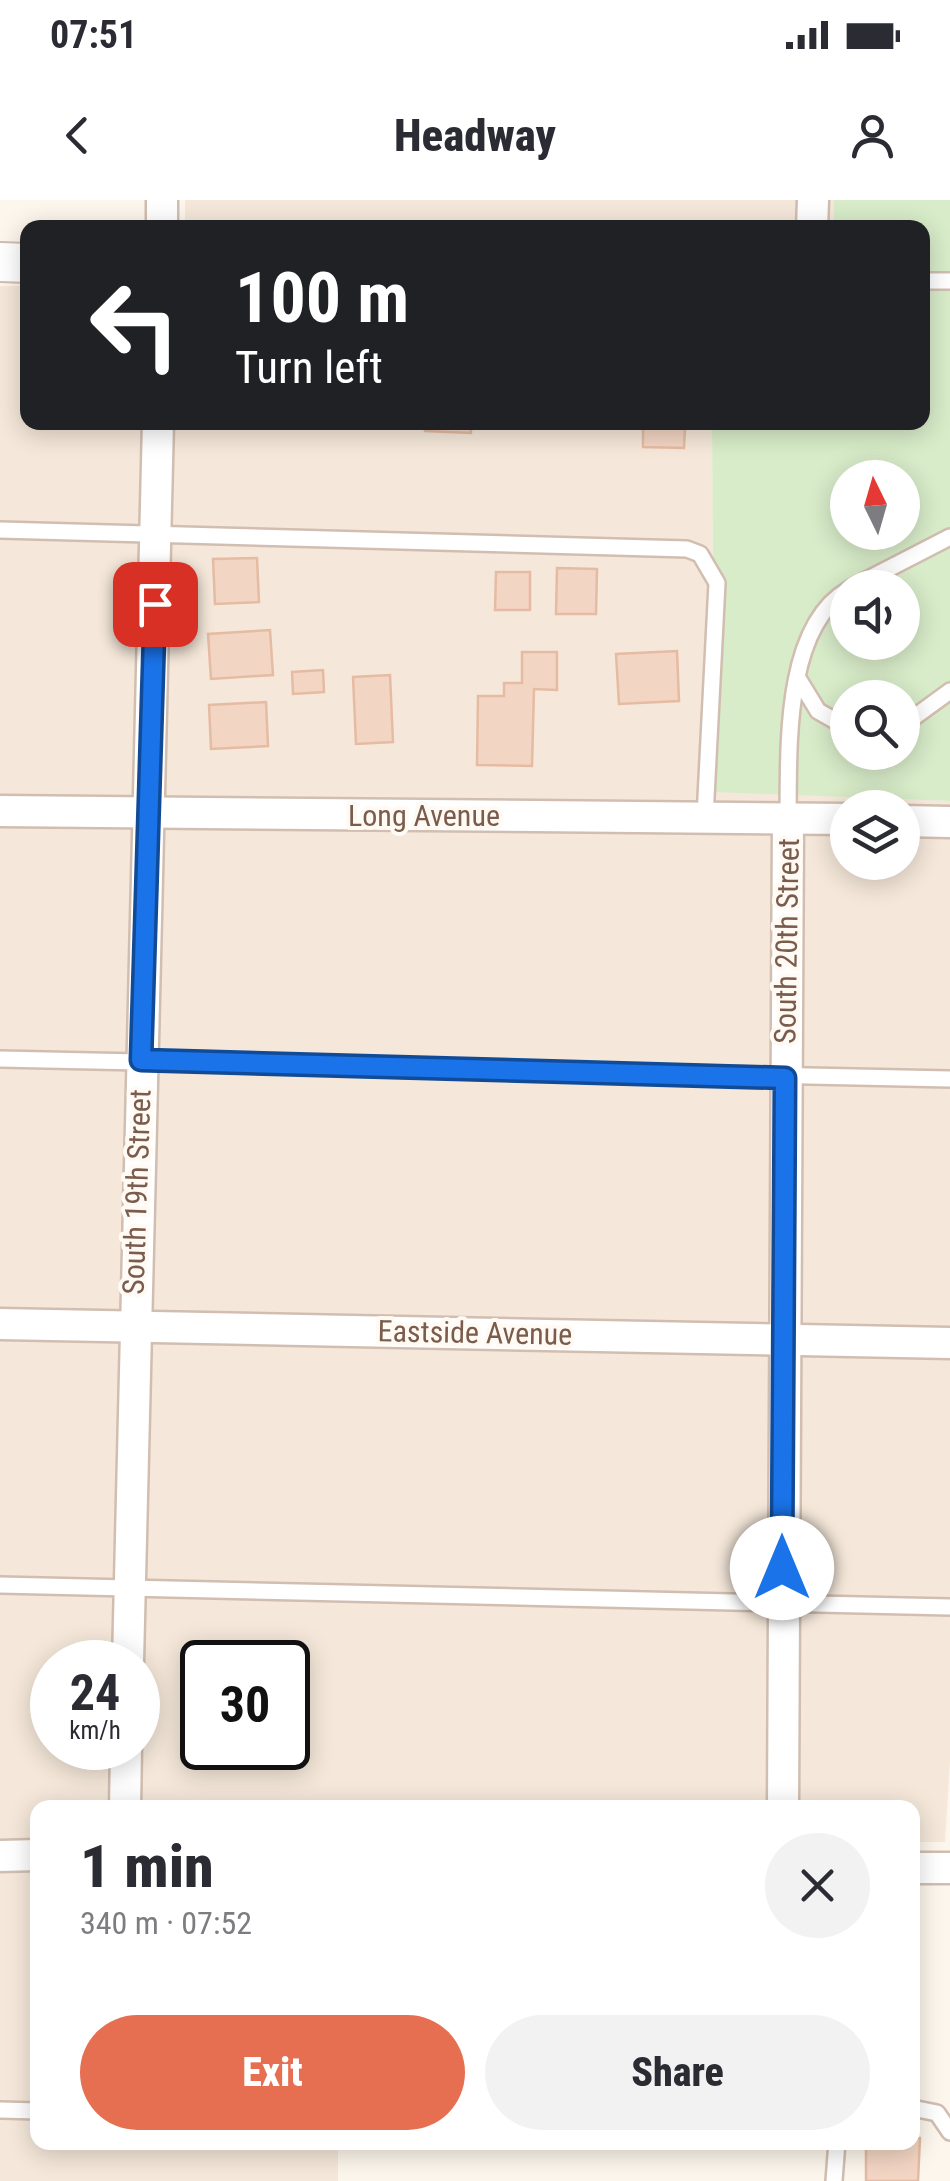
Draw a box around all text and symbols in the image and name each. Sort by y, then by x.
text: 07:51 [50,13,137,57]
icon: back [50,108,105,163]
icon: person [845,108,900,163]
text: Headway [394,109,556,162]
text: 100 m [235,257,409,339]
icon: left [70,260,200,390]
text: Turn left [235,341,383,394]
north arrow [830,460,920,550]
map controls [830,460,920,880]
pin [113,562,198,647]
button: sound [830,570,920,660]
icon: arrive [128,577,183,632]
button: search [830,680,920,770]
button: layers [830,790,920,880]
street label: Long Avenue [348,798,500,833]
street label: South 20th Street [767,838,806,1044]
street label: South 19th Street [115,1089,158,1295]
street label: Eastside Avenue [377,1313,573,1352]
position arrow [730,1516,834,1620]
speed limit sign: 30 [180,1640,310,1770]
text: 24 [70,1664,120,1722]
text: km/h [69,1716,121,1745]
text: 1 min [80,1831,214,1902]
button: close [765,1833,870,1938]
text: 340 m · 07:52 [80,1904,252,1942]
button: Exit [80,2015,465,2130]
button: Share [485,2015,870,2130]

